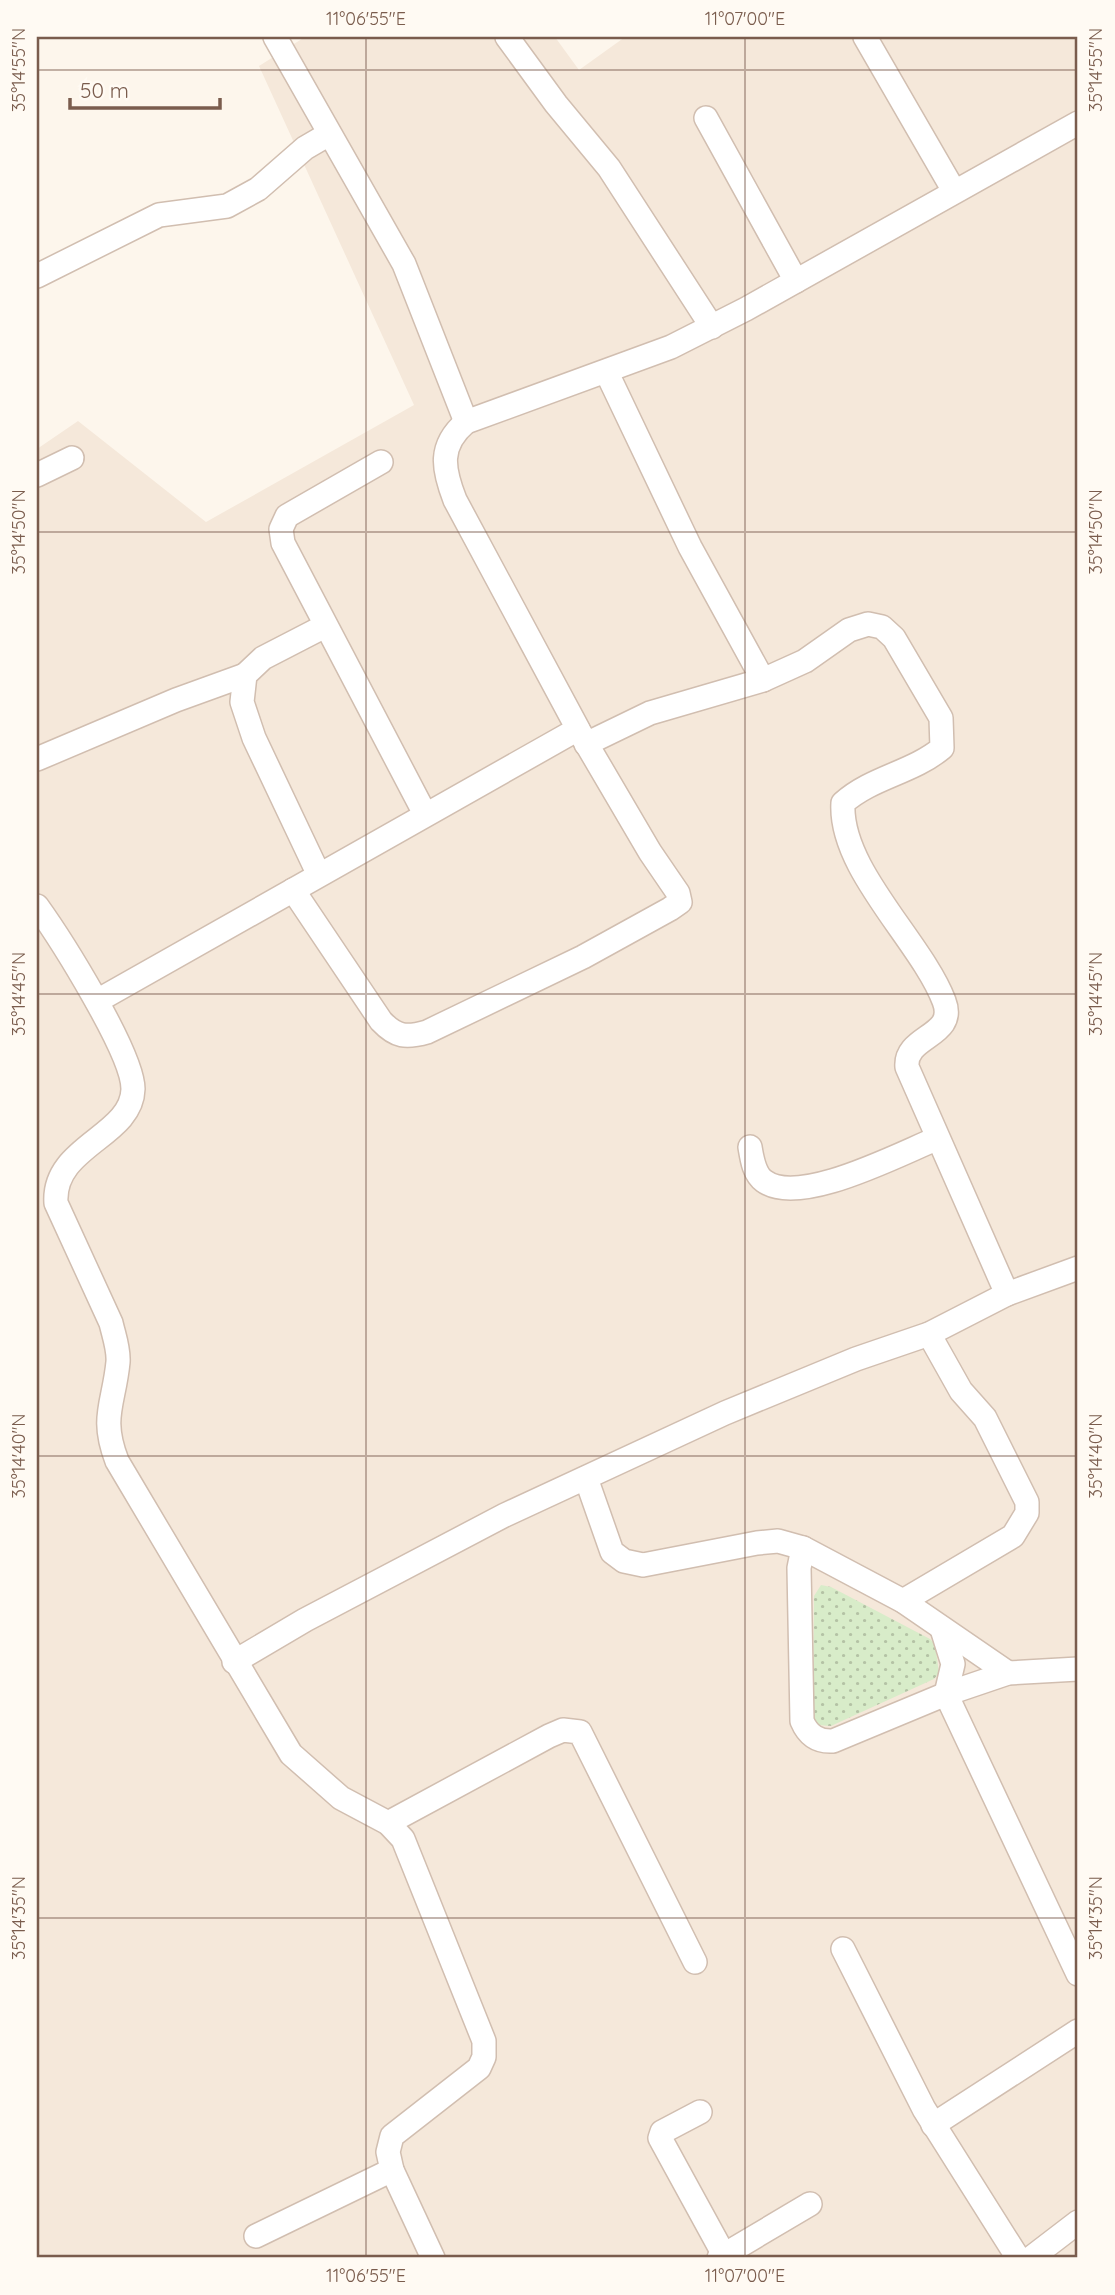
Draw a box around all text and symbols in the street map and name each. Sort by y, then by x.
text: 11°06'55"E [326,7,406,30]
text: 11°07'00"E [705,7,785,30]
text: 35°14'55"N [7,28,30,112]
text: 35°14'55"N [1084,28,1107,112]
scale bar [70,66,220,110]
text: 50 m [80,77,129,103]
text: 35°14'50"N [7,489,30,575]
text: 35°14'50"N [1084,489,1107,575]
text: 35°14'45"N [7,952,30,1036]
text: 35°14'45"N [1084,952,1107,1036]
text: 35°14'40"N [7,1414,30,1498]
text: 35°14'40"N [1084,1414,1107,1498]
text: 35°14'35"N [7,1876,30,1960]
text: 35°14'35"N [1084,1876,1107,1960]
text: 11°06'55"E [326,2264,406,2287]
text: 11°07'00"E [705,2264,785,2287]

